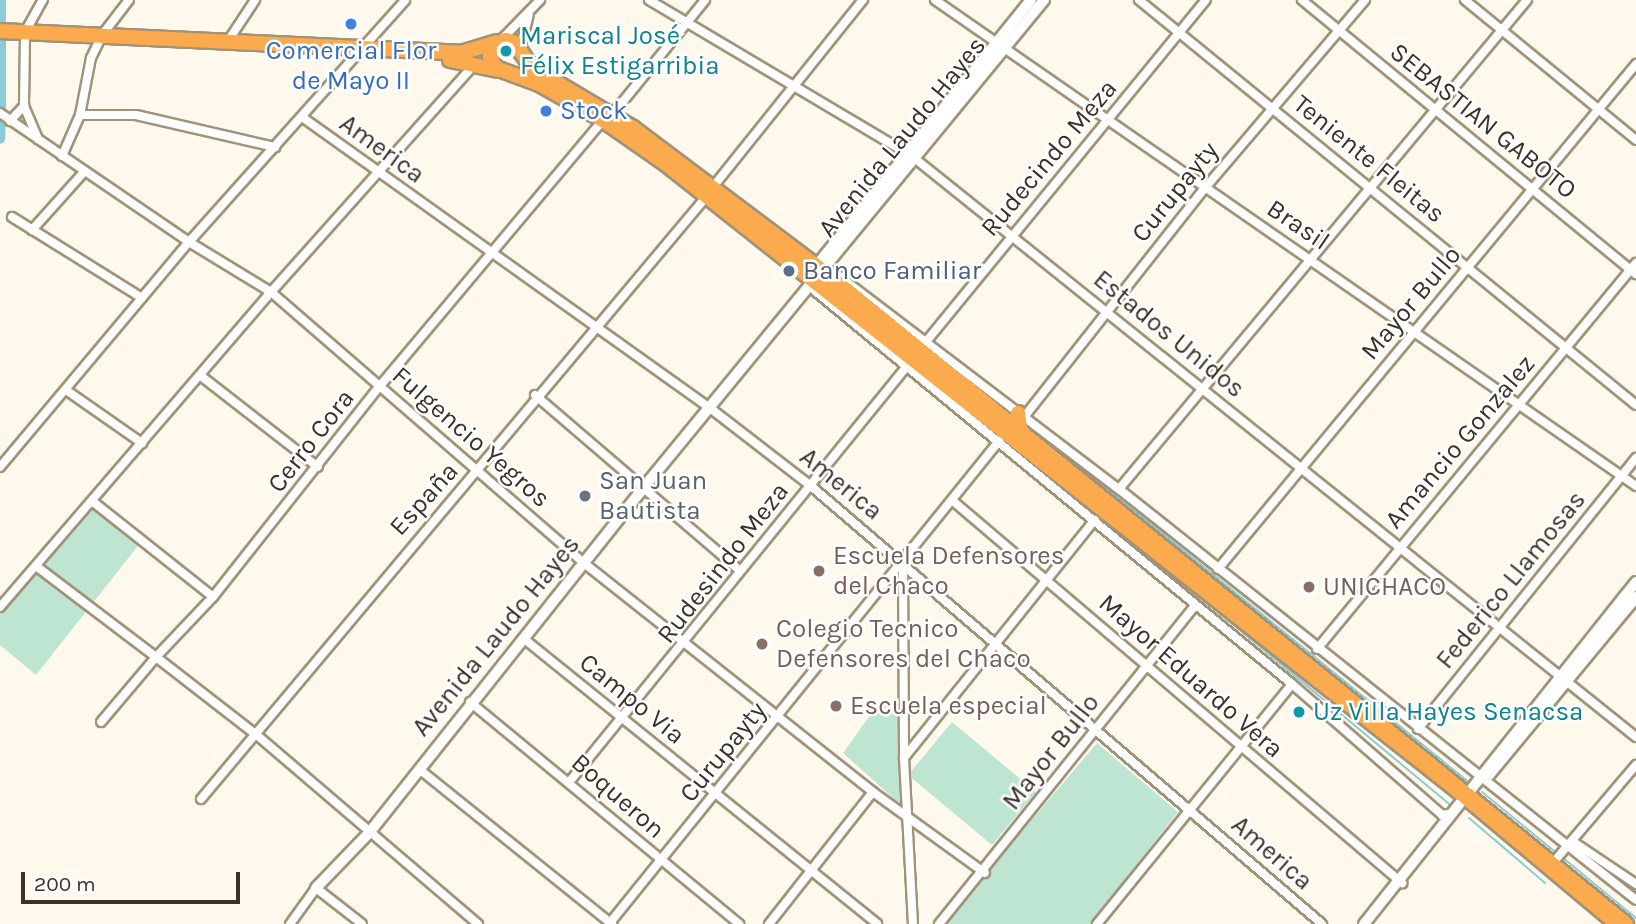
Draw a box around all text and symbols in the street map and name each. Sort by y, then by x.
marker: Comercial Flor de Mayo II [343,16,359,32]
place label: Mariscal José Félix Estigarribia [520,20,720,82]
street label: Avenida Laudo Hayes [812,30,992,244]
place label: Comercial Flor de Mayo II [266,35,436,96]
street label: SEBASTIAN GABOTO [1384,36,1582,206]
marker: Mariscal José Félix Estigarribia [498,43,514,59]
street label: Rudecindo Meza [974,73,1124,243]
street label: Teniente Fleitas [1287,88,1451,230]
place label: Stock [560,95,628,127]
marker: Stock [538,103,554,119]
street label: America [333,108,431,190]
street label: Curupayty [1125,135,1225,249]
street label: Brasil [1261,193,1335,257]
street label: Mayor Bullo [1354,240,1468,366]
place label: Banco Familiar [803,255,981,287]
marker: Banco Familiar [781,263,797,279]
street label: Estados Unidos [1087,264,1251,404]
street label: Amancio Gonzalez [1378,349,1542,535]
street label: Fulgencio Yegros [386,360,556,514]
street label: Cerro Cora [261,383,361,499]
street label: America [793,441,889,527]
street label: España [383,456,465,542]
place label: San Juan Bautista [599,465,707,526]
street label: Rudesindo Meza [651,476,795,650]
street label: Federico Llamosas [1430,485,1592,675]
marker: San Juan Bautista [577,488,593,504]
street label: Avenida Laudo Hayes [406,529,586,743]
place label: Escuela Defensores del Chaco [833,540,1064,602]
marker: Escuela Defensores del Chaco [811,563,827,579]
place label: UNICHACO [1323,571,1446,603]
marker: UNICHACO [1301,579,1317,595]
street label: Mayor Eduardo Vera [1092,587,1290,765]
place label: Colegio Tecnico Defensores del Chaco [776,613,1031,674]
marker: Colegio Tecnico Defensores del Chaco [754,636,770,652]
street label: Campo Via [573,647,691,751]
street label: Mayor Bullo [996,688,1106,816]
place label: Escuela especial [850,690,1047,722]
street label: Curupayty [673,695,773,809]
place label: Uz Villa Hayes Senacsa [1313,696,1583,728]
marker: Escuela especial [828,698,844,714]
marker: Uz Villa Hayes Senacsa [1291,704,1307,720]
street label: Boqueron [565,747,671,845]
street label: America [1225,809,1319,897]
scale bar [24,858,243,902]
text: 200 m [34,872,96,896]

